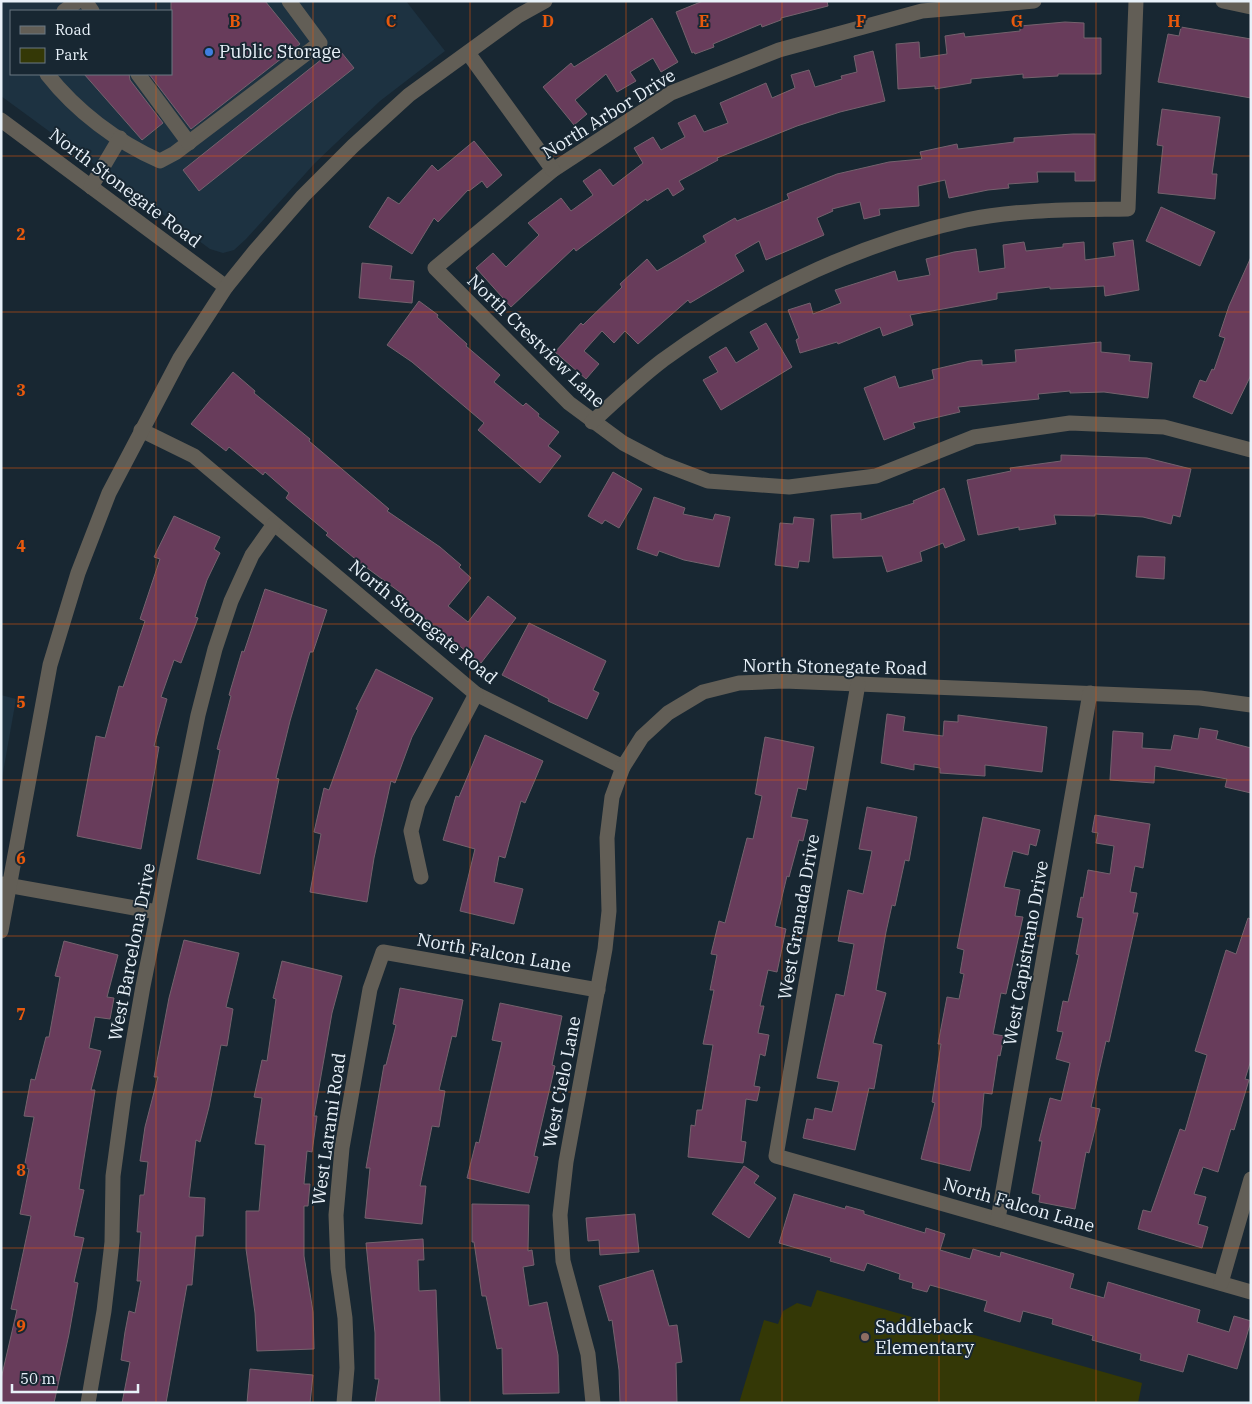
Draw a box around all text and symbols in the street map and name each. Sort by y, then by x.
legend [10,10,172,75]
text: B [229,11,241,31]
text: C [386,11,396,31]
text: D [542,11,554,31]
text: E [699,11,709,31]
text: F [856,11,866,31]
text: G [1011,11,1023,31]
text: H [1168,11,1181,31]
text: Road [55,20,91,39]
place label: Public Storage [219,40,341,63]
text: Park [55,45,88,64]
marker: Public Storage [203,46,215,58]
street label: North Arbor Drive [538,63,680,164]
street label: North Stonegate Road [45,123,206,252]
text: 2 [16,224,26,244]
street label: North Crestview Lane [463,269,610,412]
text: 3 [16,380,26,400]
text: 4 [16,536,26,556]
street label: North Stonegate Road [344,555,502,689]
street label: North Stonegate Road [742,653,928,680]
text: 5 [16,692,26,712]
street label: West Granada Drive [773,832,824,1002]
text: 6 [16,848,26,868]
street label: West Capistrano Drive [998,859,1053,1047]
street label: West Barcelona Drive [103,861,160,1043]
street label: North Falcon Lane [415,928,573,977]
text: 7 [16,1004,26,1024]
street label: West Cielo Lane [537,1014,586,1150]
street label: West Larami Road [306,1051,351,1207]
text: 8 [16,1160,26,1180]
street label: North Falcon Lane [941,1172,1097,1237]
place label: Saddleback Elementary [875,1315,975,1359]
text: 9 [16,1316,26,1336]
marker: Saddleback Elementary [859,1331,871,1343]
scale bar [12,1362,139,1394]
text: 50 m [20,1369,56,1388]

